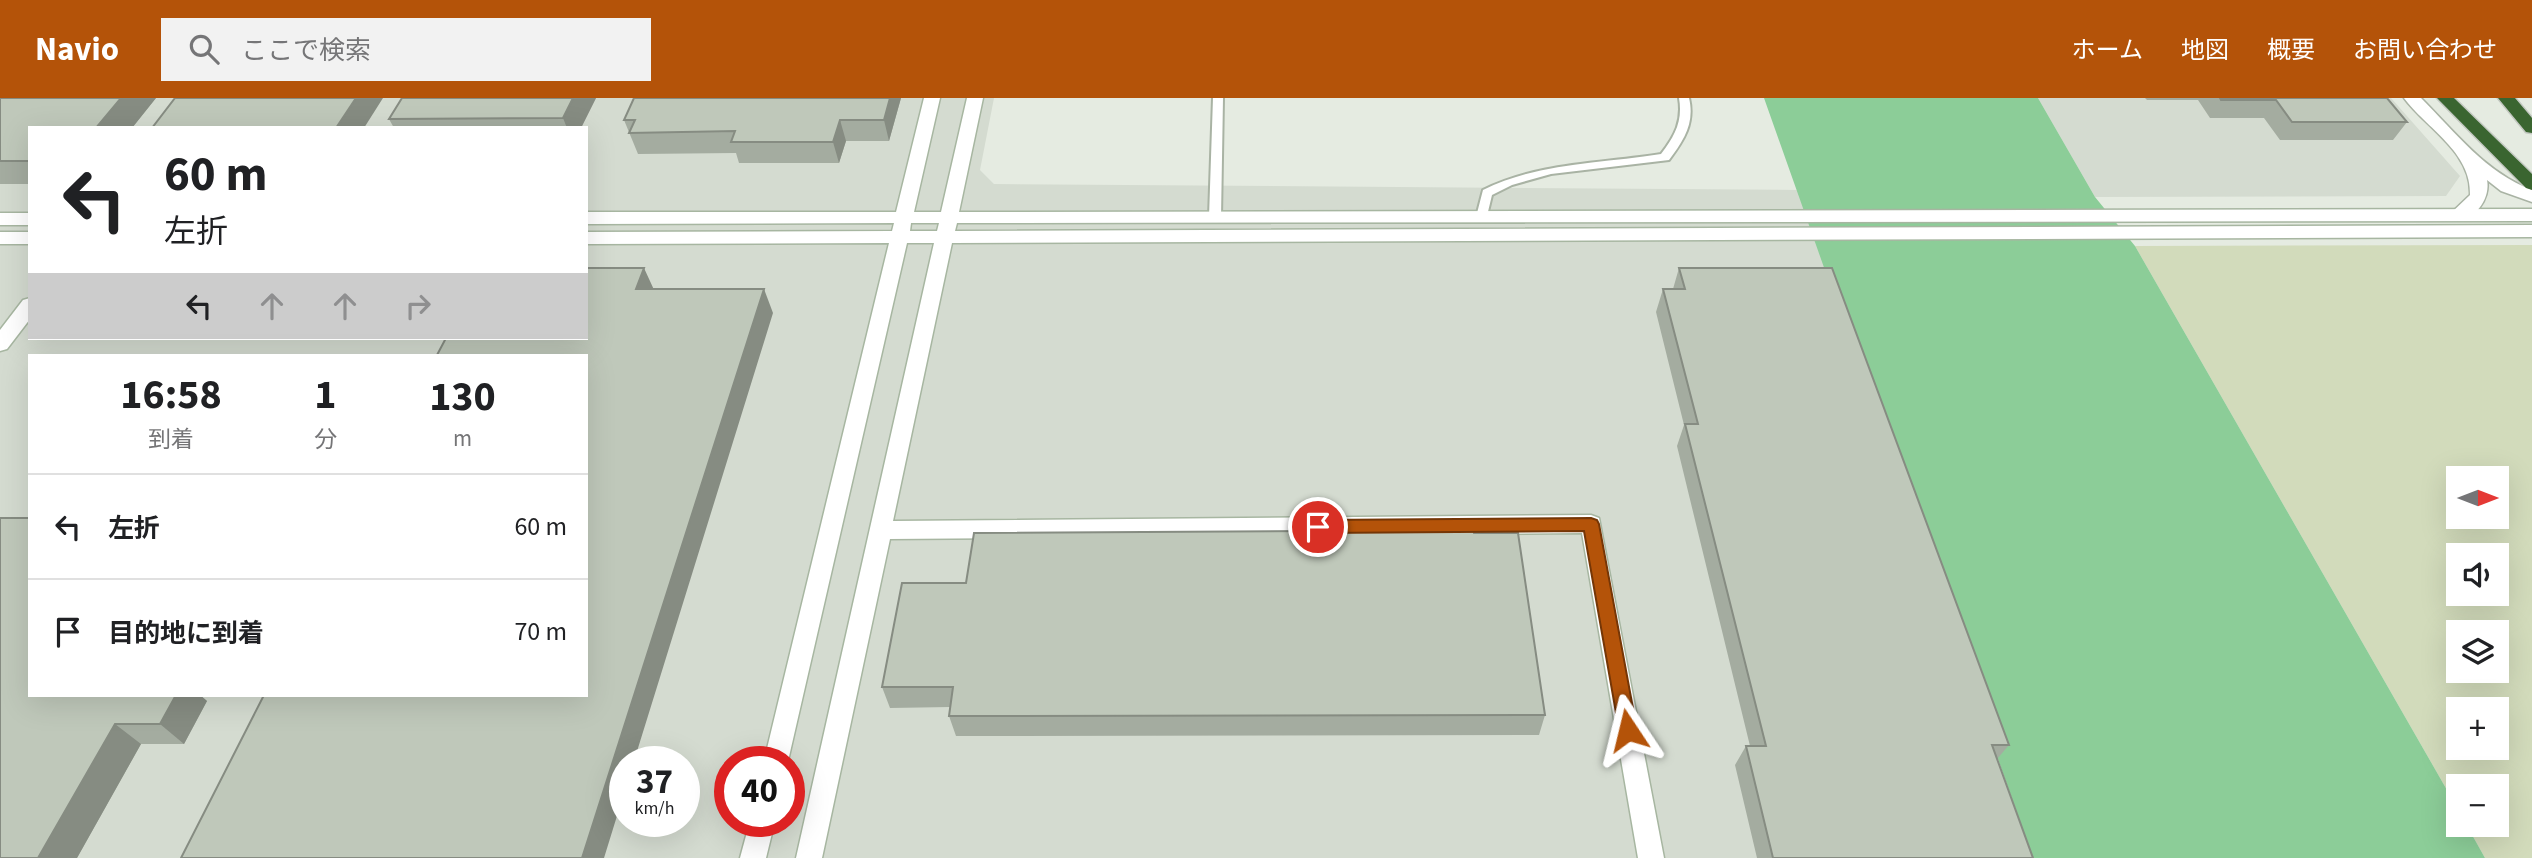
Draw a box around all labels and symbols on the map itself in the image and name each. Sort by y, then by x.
north arrow [2446,466,2510,528]
pin [1288,497,1348,557]
position arrow [1591,693,1665,767]
speed limit sign: 40 [714,746,805,837]

